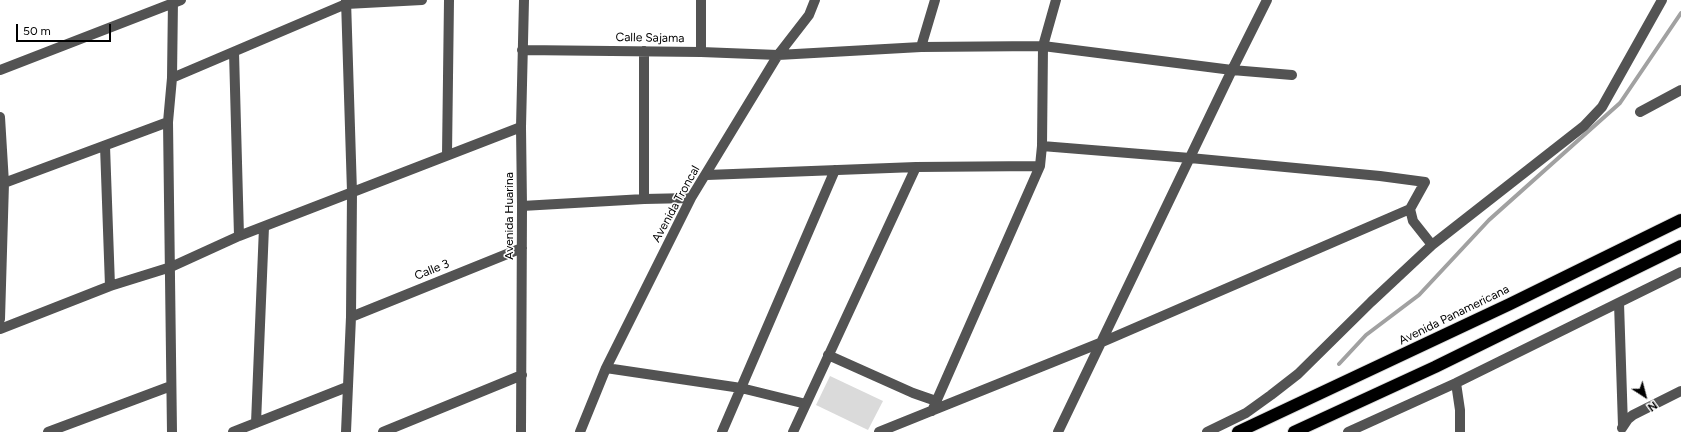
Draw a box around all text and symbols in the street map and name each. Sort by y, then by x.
scale bar [18,16,113,42]
text: 50 m [23,24,51,38]
street label: Calle Sajama [616,30,684,46]
street label: Avenida Troncal [649,163,703,245]
street label: Avenida Huarina [502,172,516,260]
street label: Calle 3 [413,257,451,283]
street label: Avenida Panamericana [1396,282,1512,348]
north arrow [1625,376,1665,416]
text: N [1645,398,1660,414]

